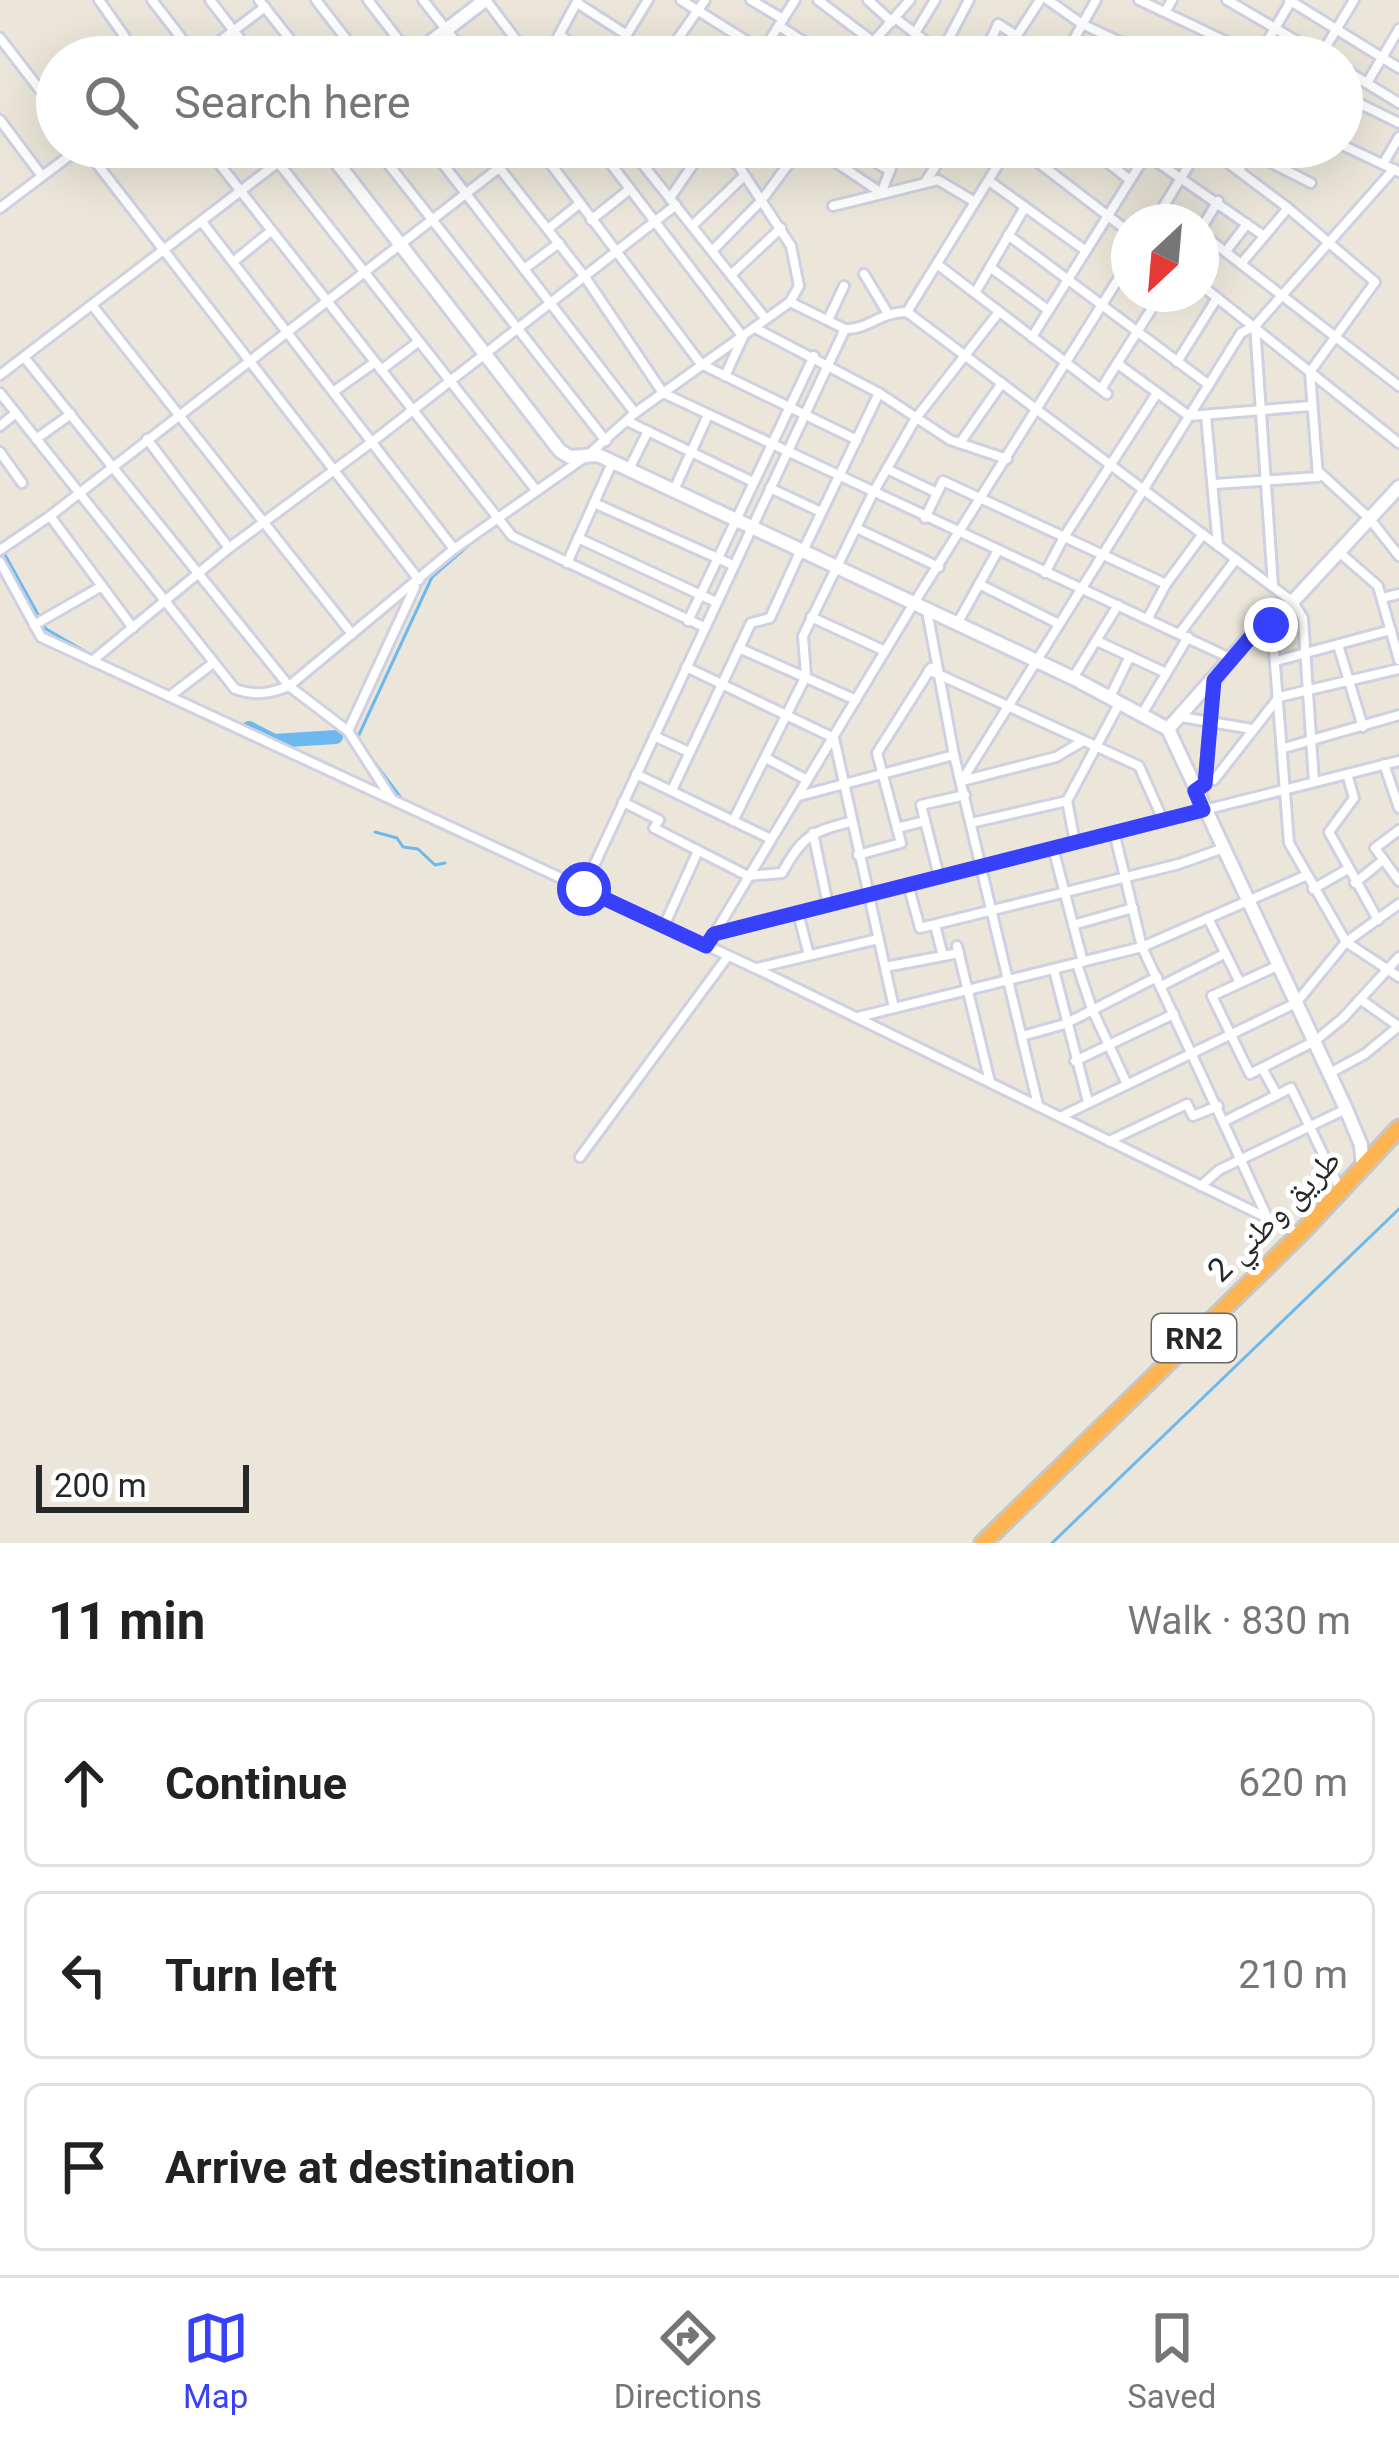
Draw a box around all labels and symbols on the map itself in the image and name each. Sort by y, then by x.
north arrow [1111,204,1219,312]
route end [1244,598,1298,652]
route start [557,862,611,916]
street label: طريق وطني 2 [1199,1140,1353,1294]
road number: RN2 [1152,1314,1236,1362]
scale bar [36,1459,249,1512]

